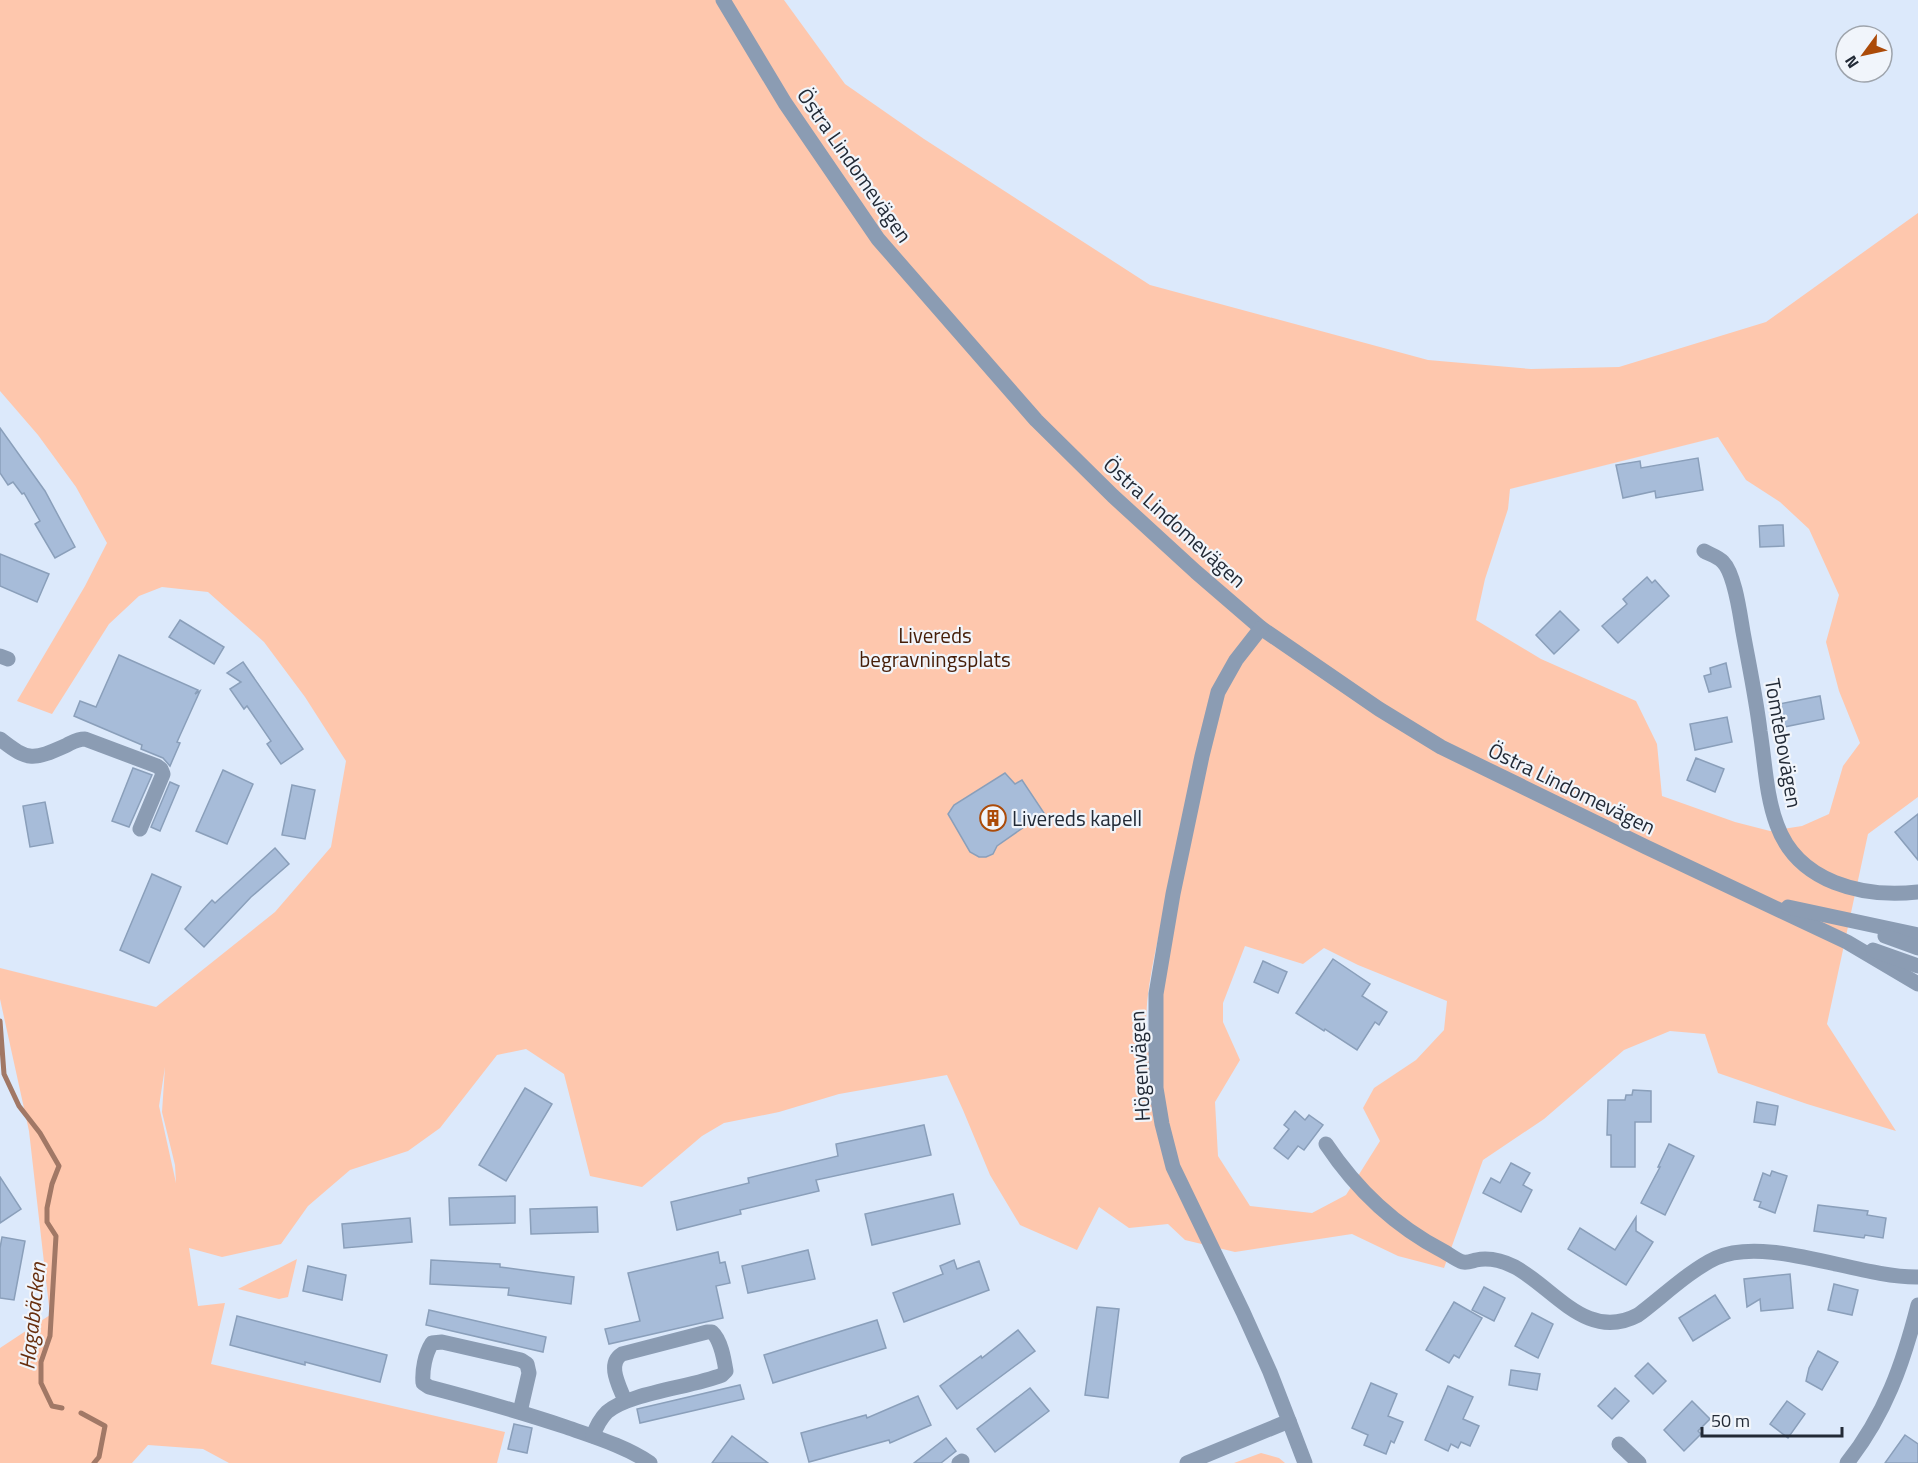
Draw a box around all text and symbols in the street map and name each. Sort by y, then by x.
north arrow [1834,24,1894,84]
text: N [1838,51,1865,73]
street label: Östra Lindomevägen [790,81,920,249]
street label: Östra Lindomevägen [1096,449,1254,595]
park label: Livereds begravningsplats [859,619,1011,675]
street label: Tomtebovägen [1757,676,1811,810]
street label: Östra Lindomevägen [1483,734,1661,842]
place label: Livereds kapell [1012,802,1142,834]
building icon: Livereds kapell [978,803,1008,833]
street label: Högenvägen [1120,1010,1158,1122]
water label: Hagabäcken [9,1260,55,1371]
scale bar [1702,1400,1842,1438]
text: 50 m [1711,1407,1750,1434]

